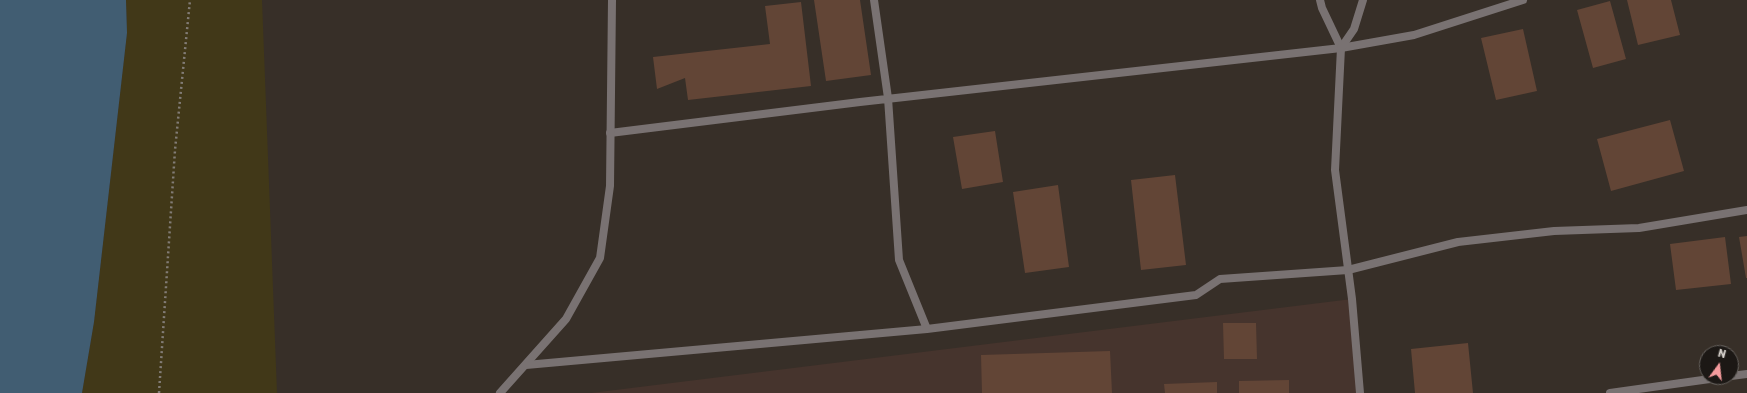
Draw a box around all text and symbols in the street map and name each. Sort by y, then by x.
north arrow [1699,345,1739,385]
text: N [1716,347,1727,361]

